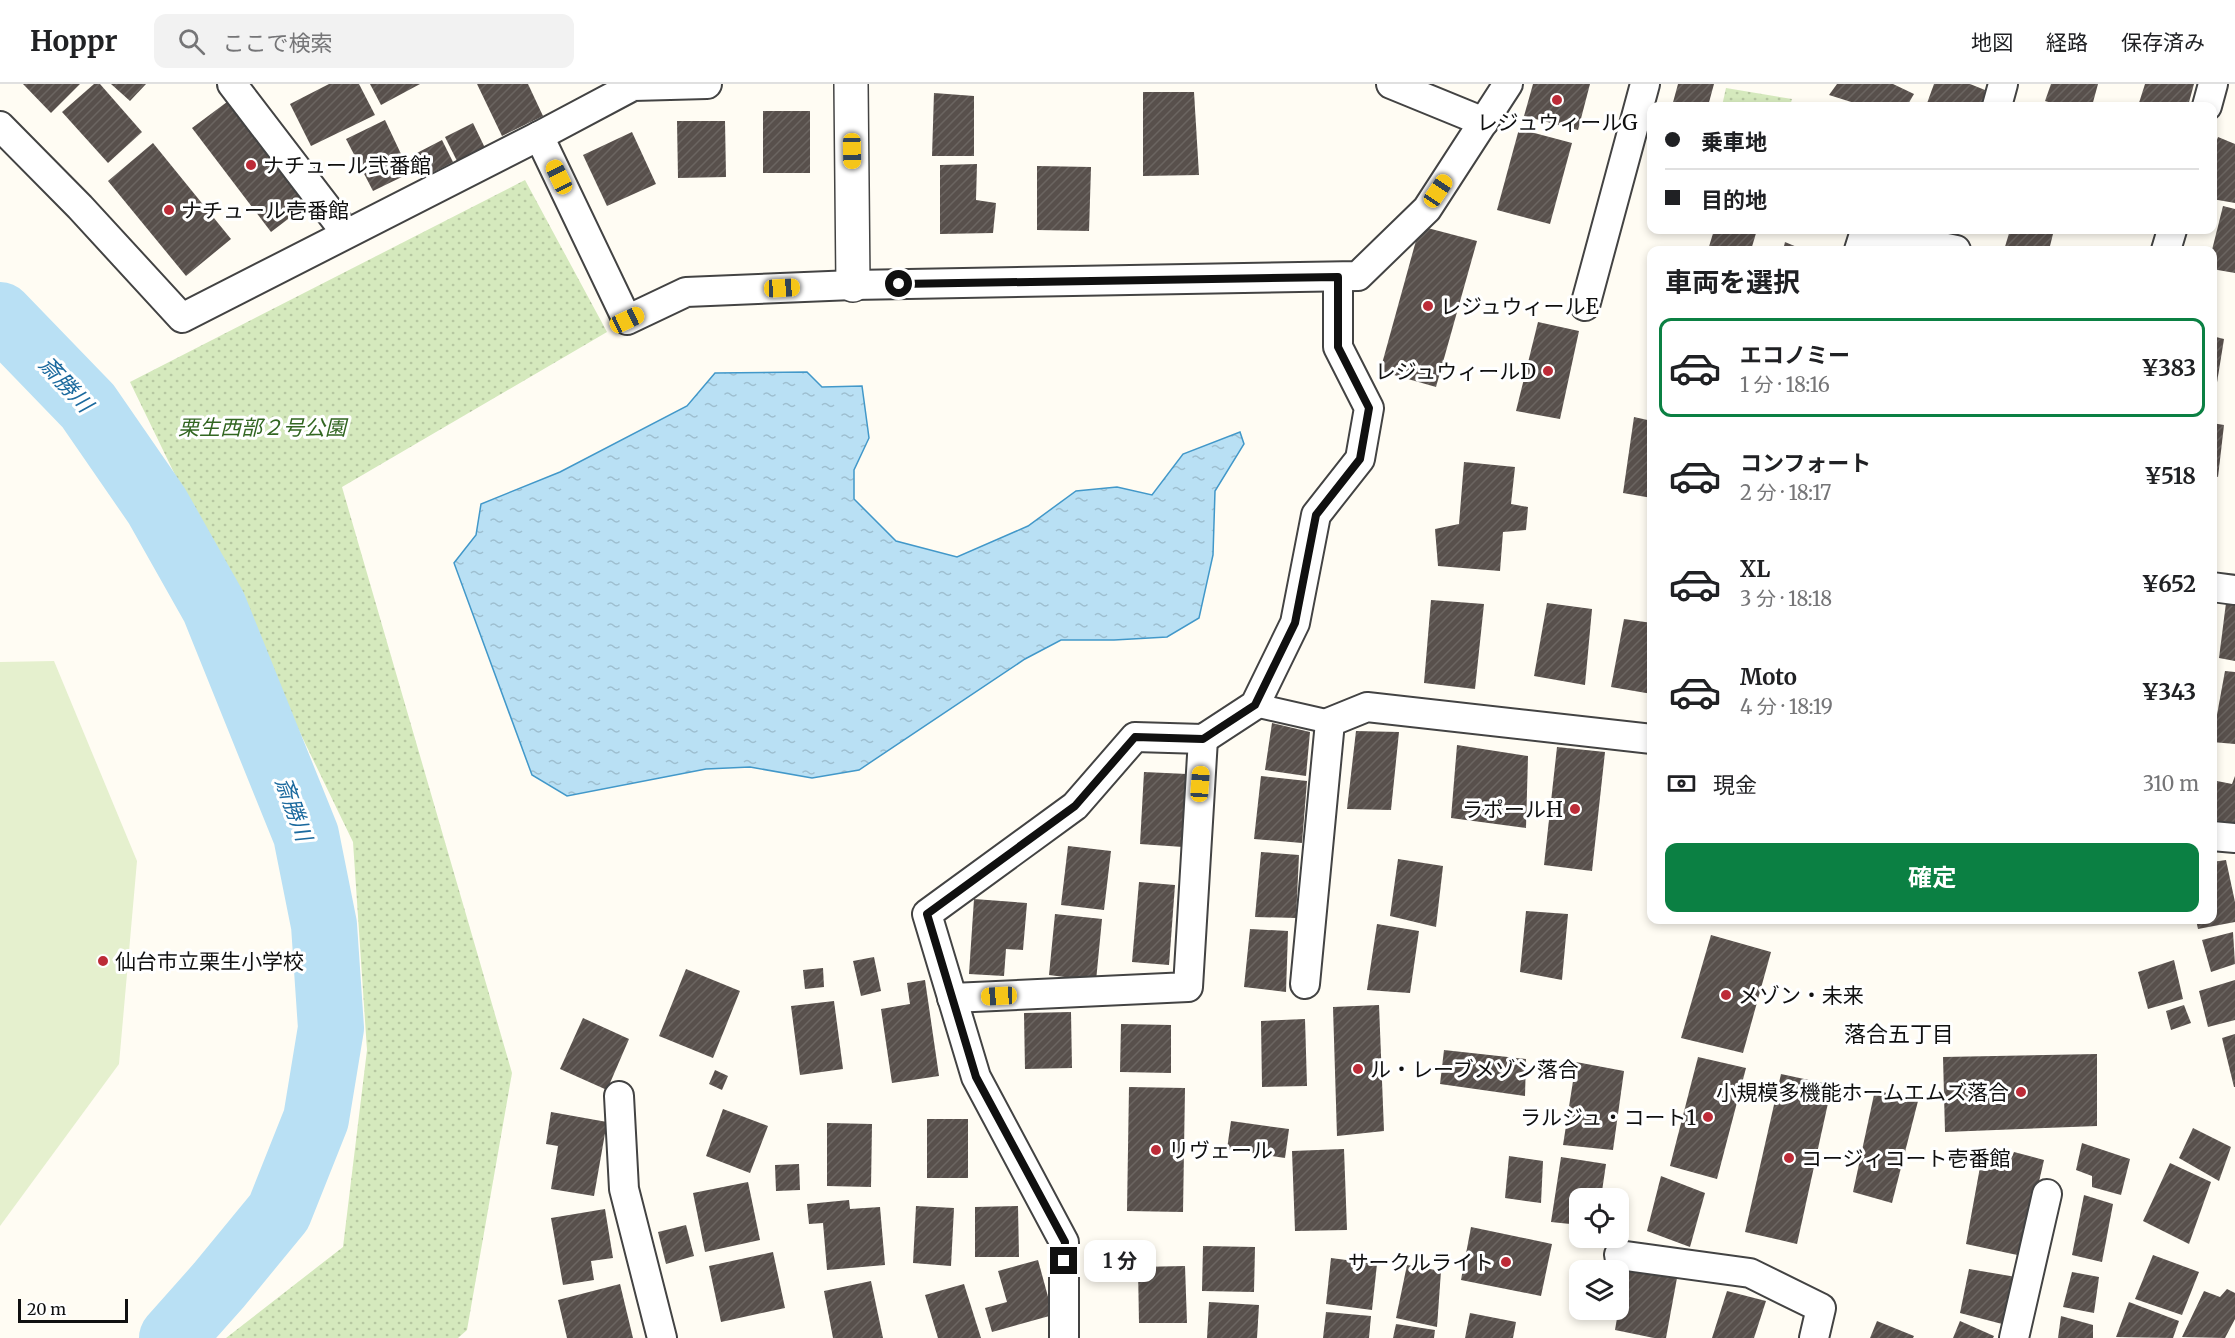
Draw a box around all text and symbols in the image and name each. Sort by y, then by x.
search box [154,14,574,68]
text: Hoppr [30,23,118,59]
icon: search [175,25,208,58]
text: ここで検索 [223,29,333,57]
text: 地図 [1971,29,2013,56]
text: 経路 [2046,29,2088,56]
text: 保存済み [2121,29,2205,56]
marker: レジュウィールG [1550,93,1564,107]
place label: レジュウィールG [1477,109,1637,136]
text: 乗車地 [1701,128,1767,156]
car [843,133,861,169]
place label: ナチュール弐番館 [263,152,431,179]
car [543,157,575,197]
marker: ナチュール弐番館 [244,158,258,172]
car [1420,171,1456,211]
text: 目的地 [1701,186,1767,214]
place label: ナチュール壱番館 [181,197,349,224]
marker: ナチュール壱番館 [162,203,176,217]
text: 車両を選択 [1665,265,1800,299]
route start [885,270,912,297]
car [764,278,800,298]
place label: レジュウィールE [1440,293,1600,320]
marker: レジュウィールE [1421,299,1435,313]
car [607,304,647,336]
icon: car [1668,341,1722,395]
text: エコノミー [1740,341,1850,369]
water label: 斎勝川 [33,350,100,419]
text: ¥383 [2141,354,2196,382]
place label: レジュウィールD [1375,358,1536,385]
marker: レジュウィールD [1541,364,1555,378]
text: 1 分 · 18:16 [1740,372,1830,397]
park label: 栗生西部２号公園 [178,414,349,441]
icon: car [1668,449,1722,503]
text: コンフォート [1740,449,1871,477]
text: ¥518 [2144,462,2196,490]
text: 2 分 · 18:17 [1740,480,1832,505]
text: XL [1740,555,1770,583]
icon: car [1668,557,1722,611]
text: ¥652 [2142,570,2196,598]
text: 3 分 · 18:18 [1740,586,1832,611]
text: Moto [1740,663,1797,691]
icon: car [1668,665,1722,719]
text: ¥343 [2141,678,2196,706]
text: 4 分 · 18:19 [1740,694,1833,719]
car [1190,765,1210,803]
icon: cash [1665,767,1698,800]
text: 現金 [1713,771,1757,799]
text: 310 m [2143,771,2199,796]
water label: 斎勝川 [270,773,319,847]
place label: ラポールH [1462,796,1563,823]
marker: ラポールH [1568,802,1582,816]
button: 確定 [1665,843,2199,912]
place label: 仙台市立栗生小学校 [115,948,304,975]
marker: 仙台市立栗生小学校 [96,954,110,968]
place label: メゾン・未来 [1738,982,1864,1009]
car [981,986,1017,1006]
marker: メゾン・未来 [1719,988,1733,1002]
district label: 落合五丁目 [1844,1020,1954,1048]
place label: ル・レーブメゾン落合 [1370,1056,1579,1083]
marker: ル・レーブメゾン落合 [1351,1062,1365,1076]
place label: 小規模多機能ホームエムズ落合 [1716,1079,2009,1106]
marker: 小規模多機能ホームエムズ落合 [2014,1085,2028,1099]
place label: ラルジュ・コート1 [1520,1104,1696,1131]
marker: ラルジュ・コート1 [1701,1110,1715,1124]
place label: リヴェール [1168,1137,1273,1164]
marker: リヴェール [1149,1143,1163,1157]
place label: コージィコート壱番館 [1801,1145,2011,1172]
marker: コージィコート壱番館 [1782,1151,1796,1165]
map controls [1569,1188,1629,1320]
button: locate [1569,1188,1629,1248]
callout: 1 分 [1085,1240,1157,1282]
route end [1050,1247,1077,1274]
text: 1 分 [1103,1248,1137,1273]
place label: サークルライト [1348,1249,1494,1276]
marker: サークルライト [1499,1255,1513,1269]
button: layers [1569,1260,1629,1320]
scale bar [18,1296,128,1324]
text: 20 m [27,1299,66,1319]

